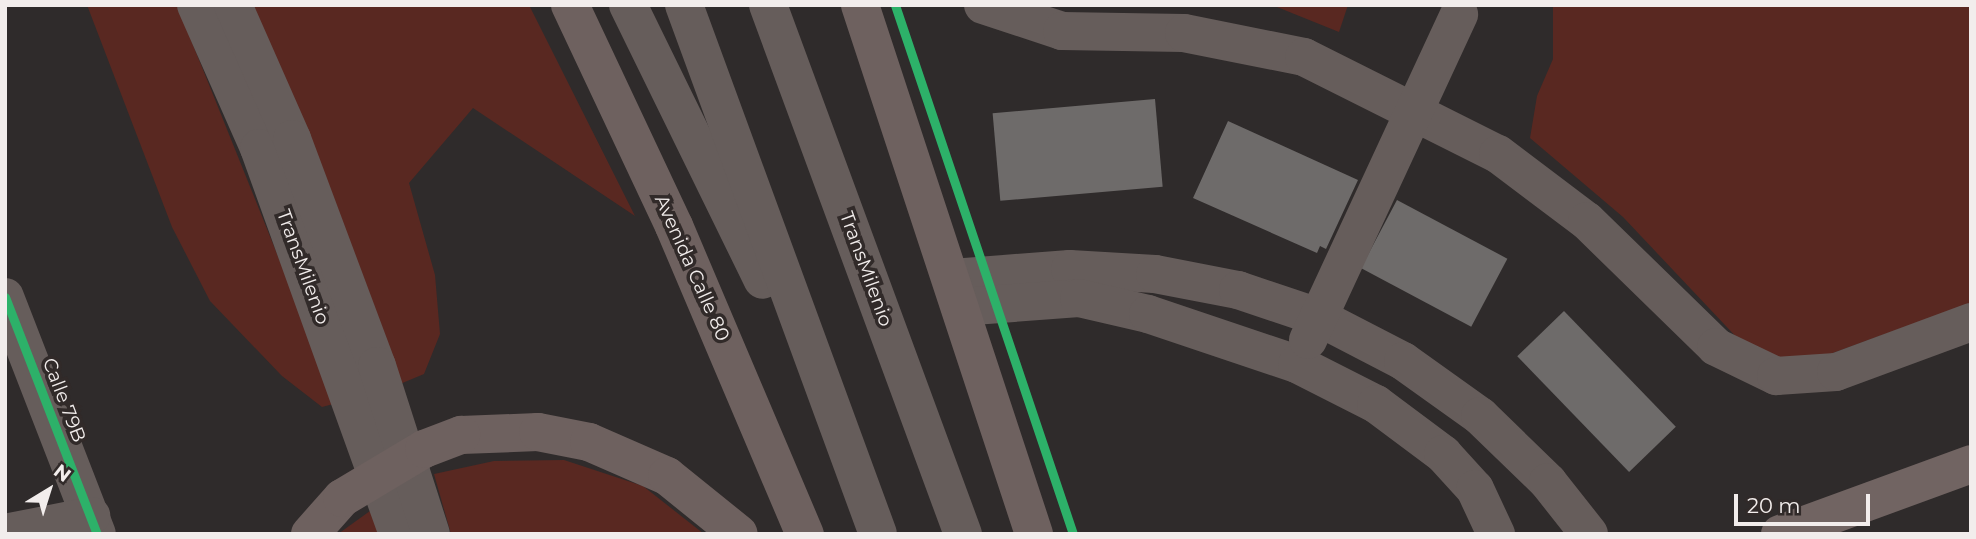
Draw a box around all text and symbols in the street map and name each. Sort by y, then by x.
street label: Avenida Calle 80 [650,191,734,345]
street label: TransMilenio [272,206,334,328]
street label: TransMilenio [835,208,897,330]
street label: Calle 79B [38,355,90,445]
north arrow [14,455,84,525]
text: N [49,459,75,487]
scale bar [1738,480,1874,524]
text: 20 m [1747,493,1801,518]

